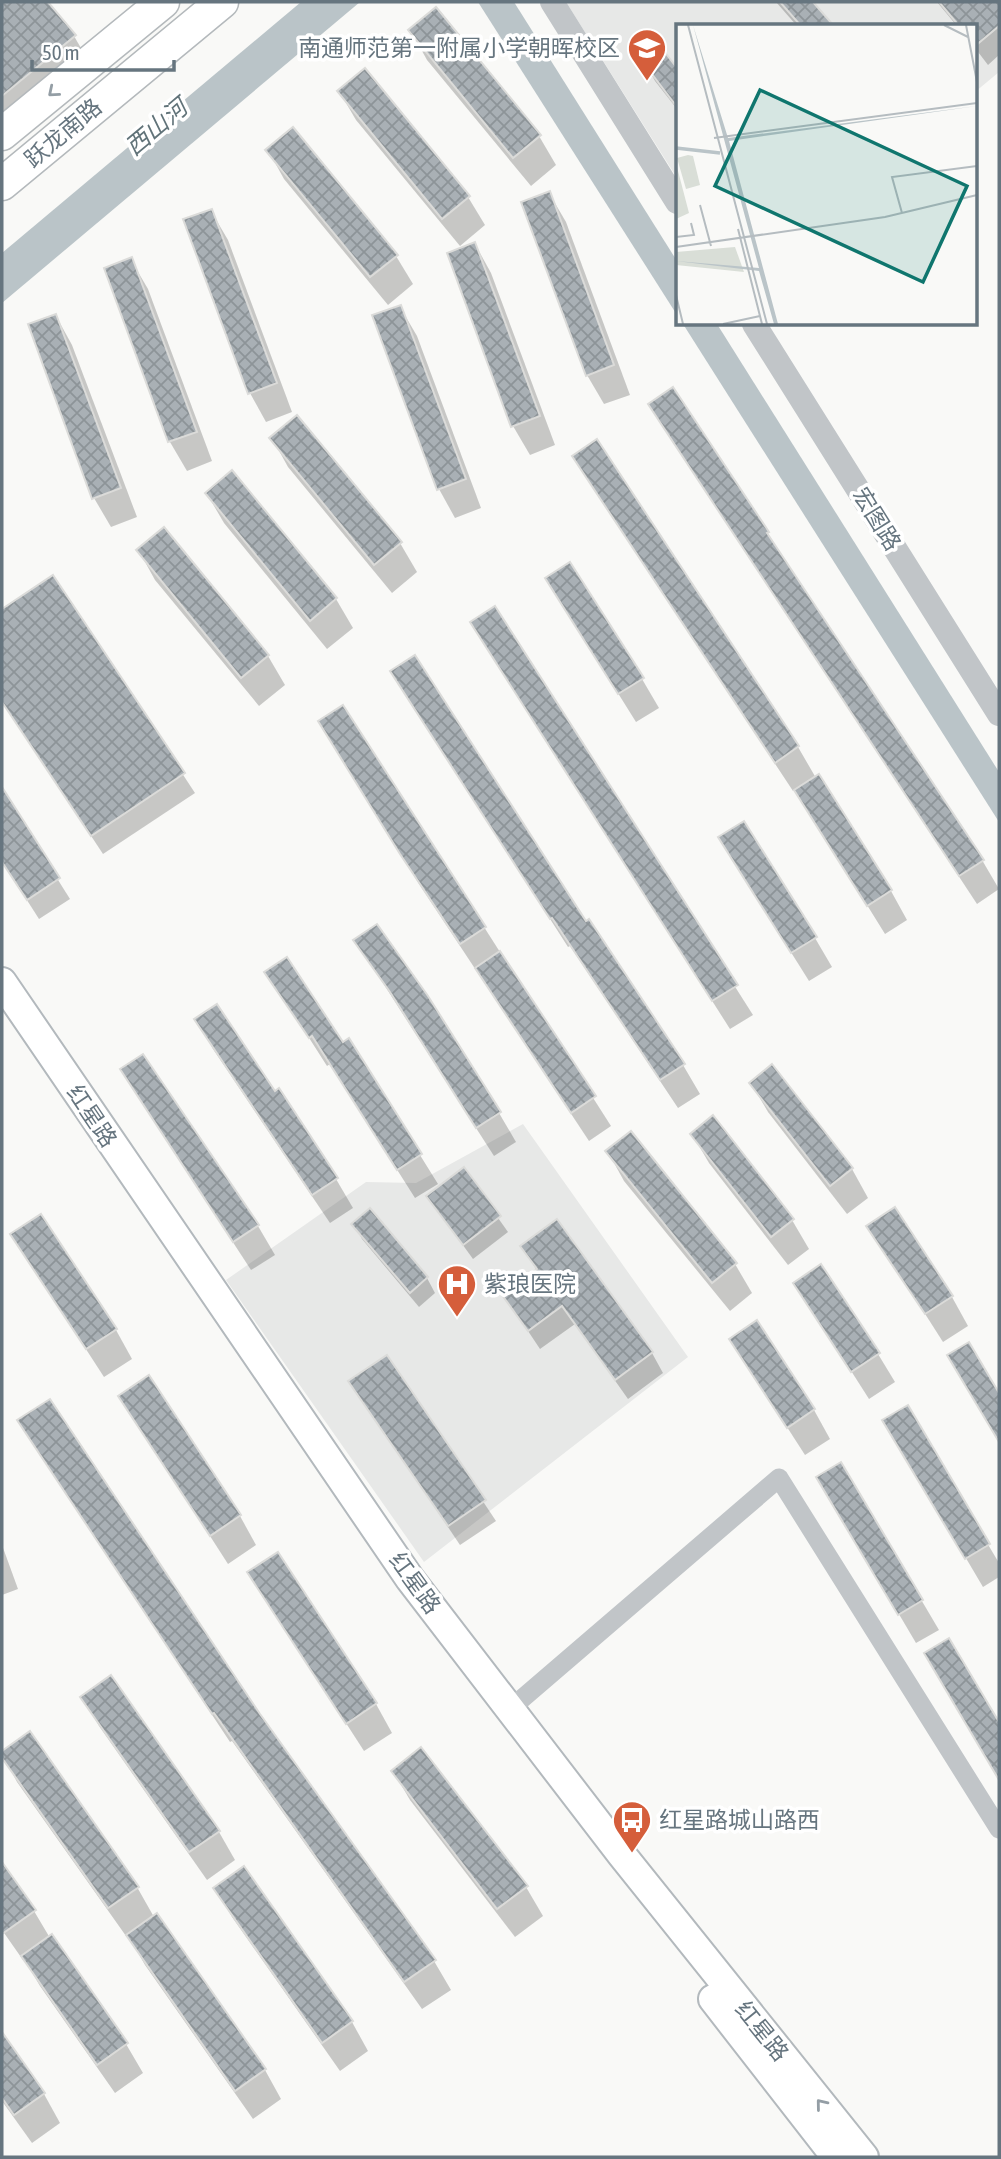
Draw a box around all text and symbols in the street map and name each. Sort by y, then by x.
inset map [676,24,976,326]
school or university icon: 南通师范第一附属小学朝晖校区 [626,27,668,82]
scale bar [32,28,173,72]
place label: 南通师范第一附属小学朝晖校区 [298,35,620,61]
text: 50 m [42,40,80,64]
one-way arrow [49,84,62,96]
water label: 西山河 [120,91,195,160]
street label: 跃龙南路 [19,93,107,173]
street label: 宏图路 [848,483,906,555]
street label: 红星路 [62,1080,122,1152]
hospital icon: 紫琅医院 [436,1263,478,1318]
place label: 紫琅医院 [484,1271,576,1297]
street label: 红星路 [384,1547,446,1619]
bus stop icon: 红星路城山路西 [611,1799,653,1854]
place label: 红星路城山路西 [659,1807,820,1833]
street label: 红星路 [730,1996,794,2066]
one-way arrow [817,2099,830,2112]

